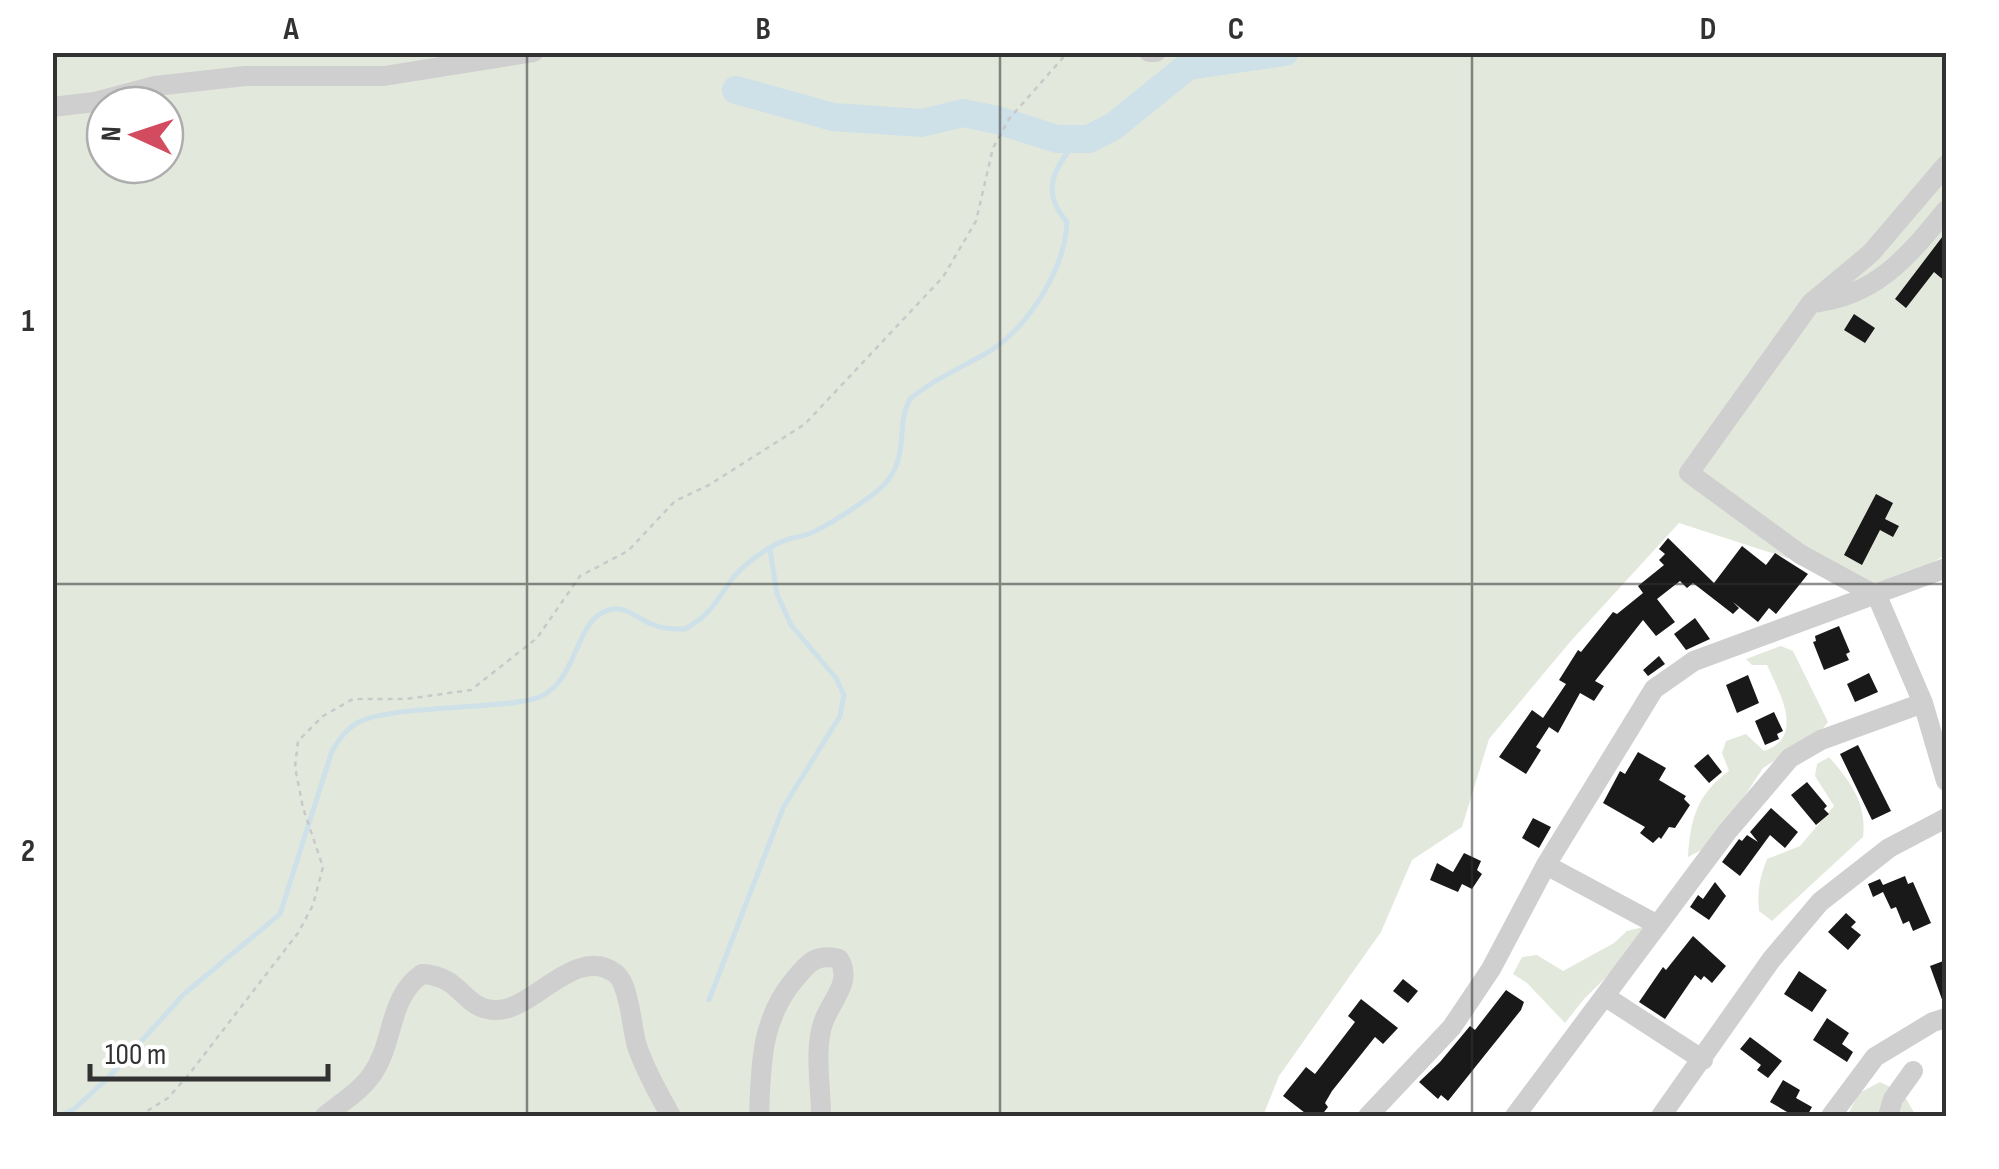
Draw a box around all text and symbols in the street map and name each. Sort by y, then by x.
text: A [282,10,299,49]
text: B [755,10,771,49]
text: C [1228,10,1244,49]
text: D [1700,10,1716,49]
north arrow [85,85,185,185]
text: N [95,125,128,142]
text: 1 [22,302,35,341]
text: 2 [21,832,35,871]
scale bar [90,1019,328,1081]
text: 100 m [105,1037,166,1073]

